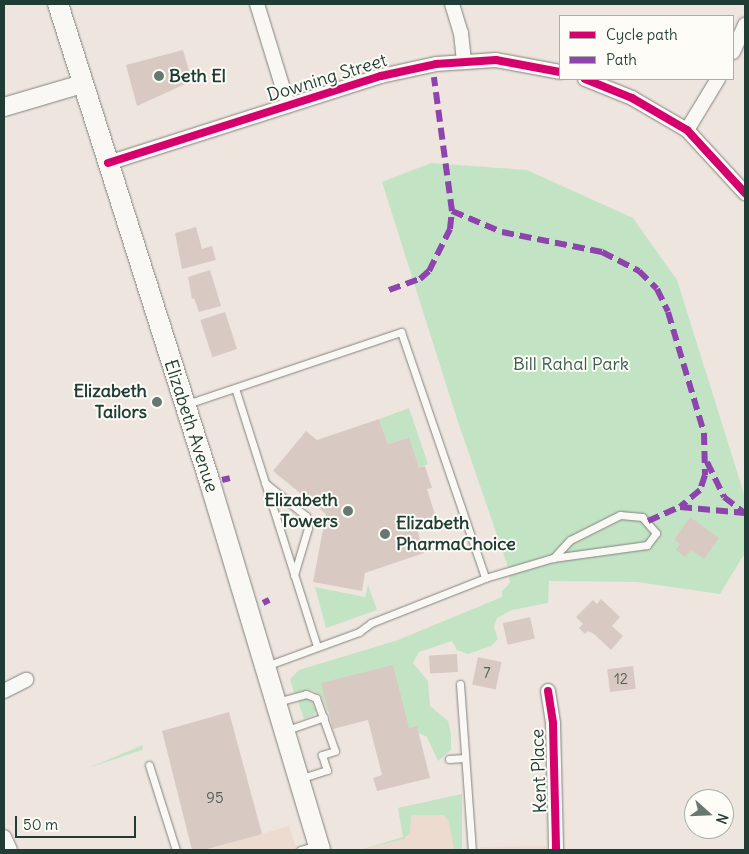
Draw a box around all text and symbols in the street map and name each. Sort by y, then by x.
legend [559,15,734,80]
text: Cycle path [606,25,678,44]
street label: Downing Street [264,50,390,106]
text: Path [606,50,637,69]
place label: Beth El [169,65,226,87]
marker: Beth El [153,70,165,82]
park label: Bill Rahal Park [513,353,629,375]
street label: Elizabeth Avenue [159,357,223,495]
place label: Elizabeth Tailors [74,381,147,424]
marker: Elizabeth Tailors [151,396,163,408]
place label: Elizabeth Towers [265,490,338,532]
marker: Elizabeth Towers [342,505,354,517]
place label: Elizabeth PharmaChoice [396,513,516,556]
marker: Elizabeth PharmaChoice [378,527,392,541]
house number: 7 [483,664,491,682]
house number: 12 [614,670,628,688]
street label: Kent Place [527,728,551,814]
house number: 95 [206,789,224,807]
north arrow [684,789,734,839]
scale bar [18,806,139,838]
text: N [712,811,732,826]
text: 50 m [23,815,58,834]

